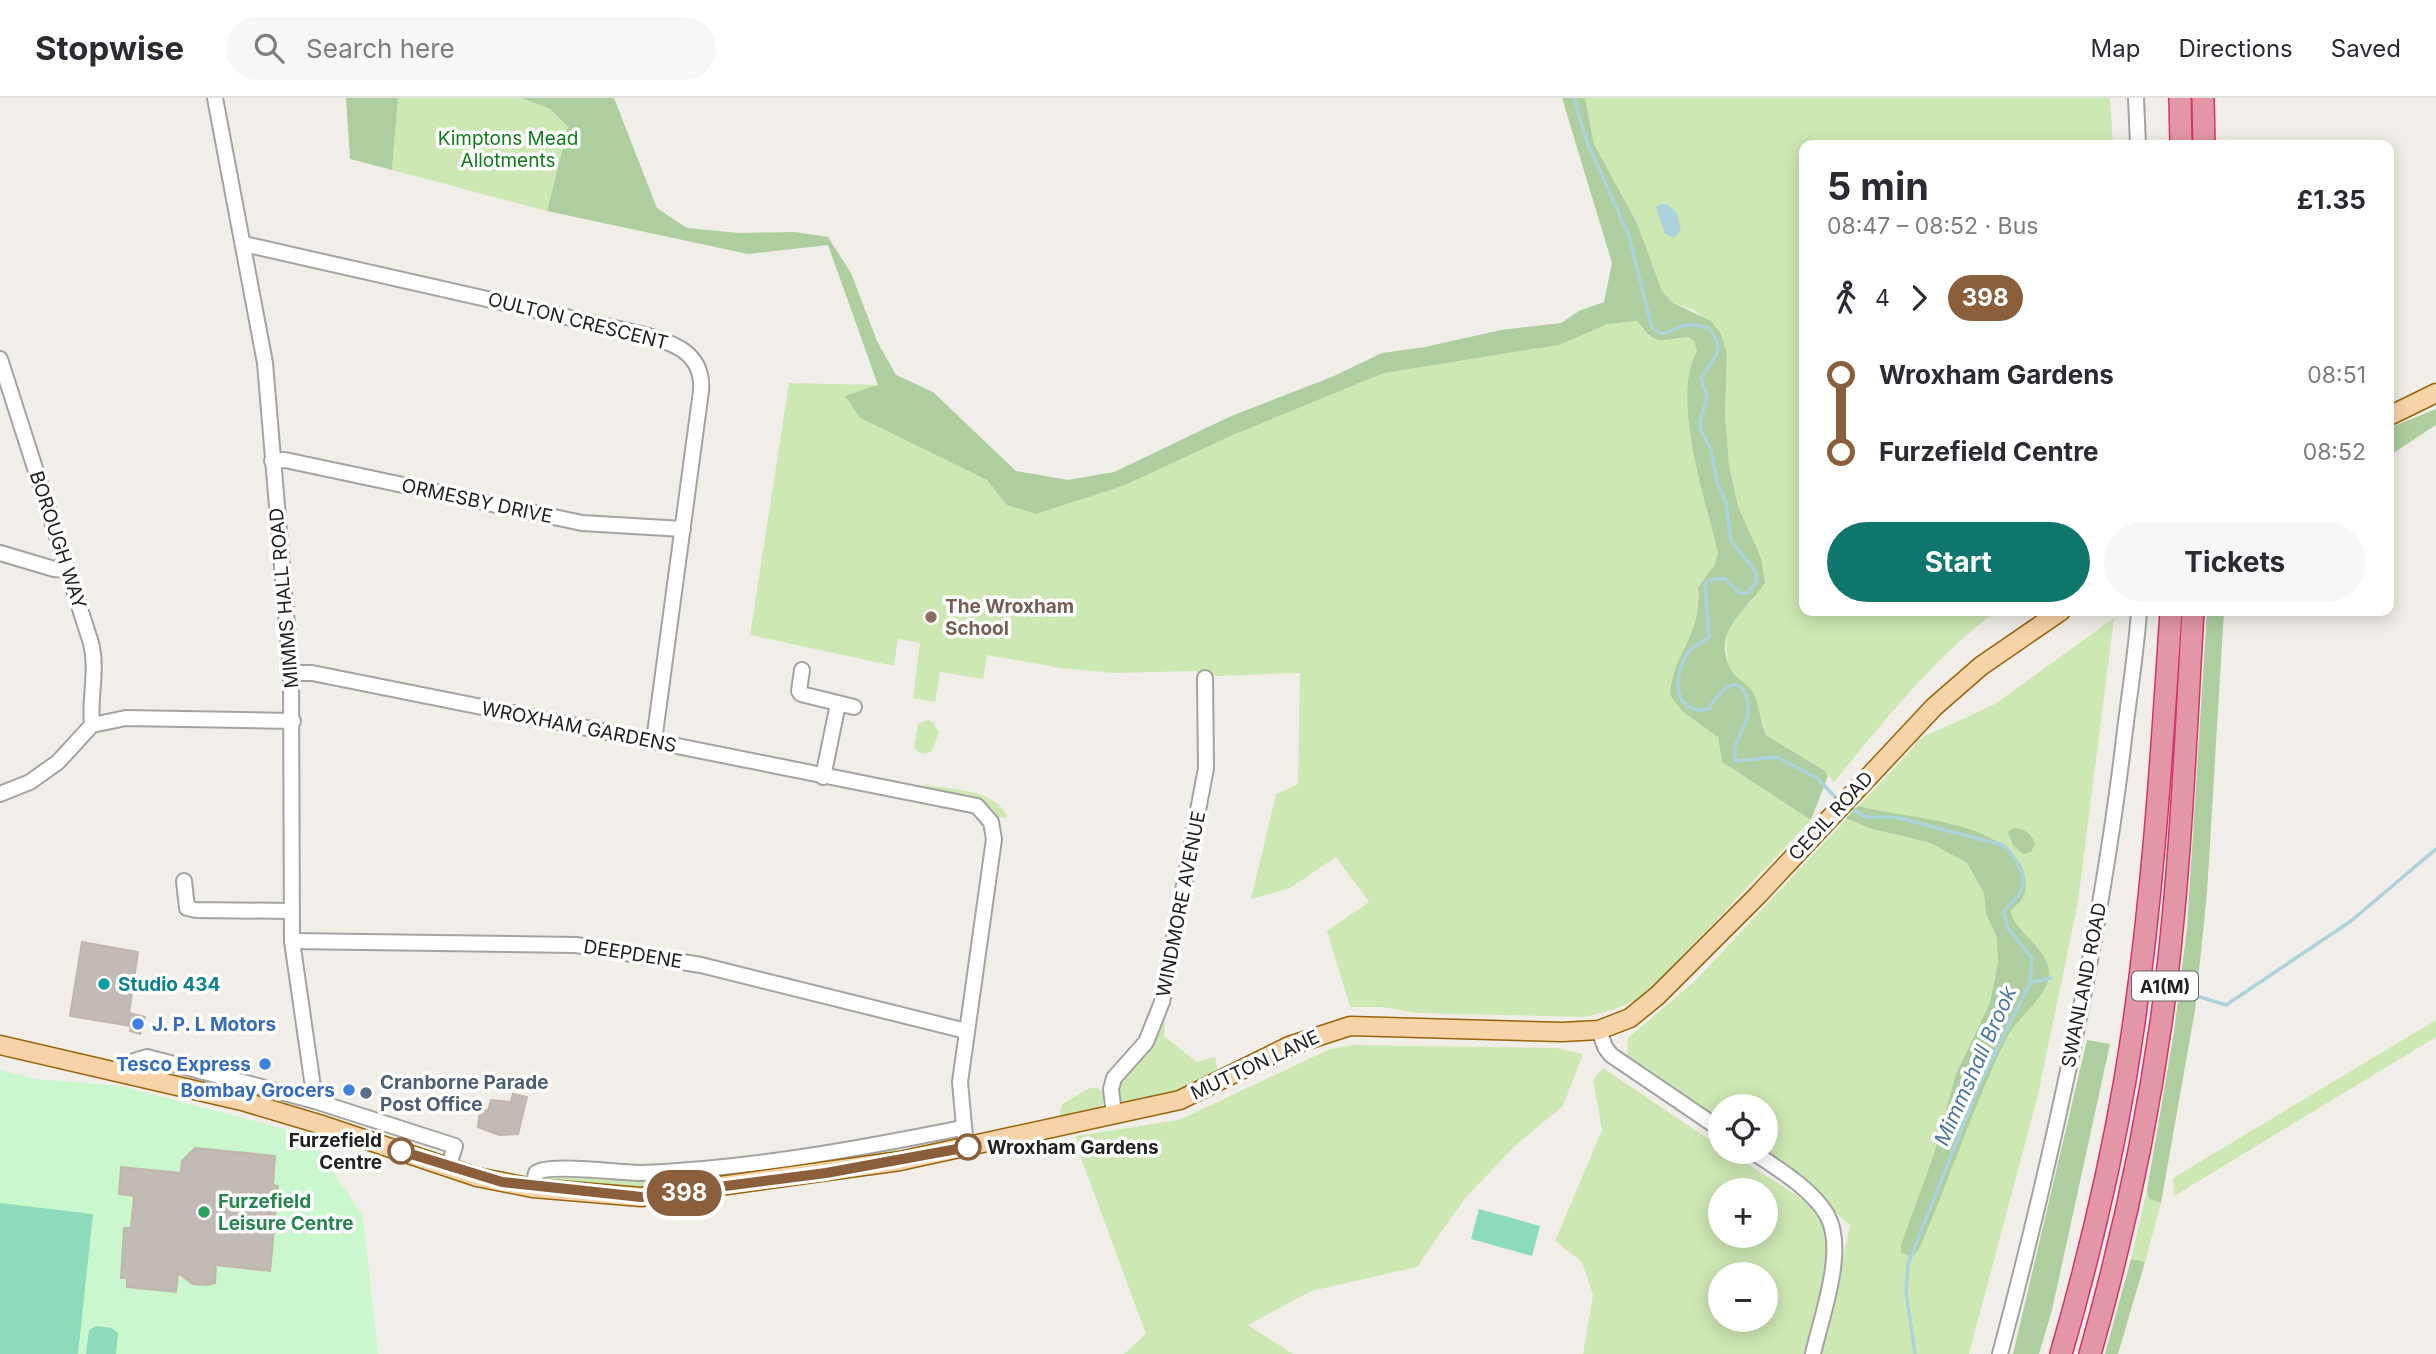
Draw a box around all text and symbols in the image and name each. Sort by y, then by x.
search box [226,17,716,80]
text: Stopwise [35,28,184,68]
icon: search [250,29,288,67]
text: Search here [306,33,455,64]
text: Map [2091,34,2140,63]
text: Directions [2178,34,2293,63]
text: Saved [2331,34,2401,63]
park label: Kimptons Mead Allotments [438,127,578,172]
text: 5 min [1827,163,1929,209]
text: £1.35 [2297,184,2366,215]
text: 08:47 – 08:52 · Bus [1827,212,2038,240]
icon: walk [1827,279,1865,317]
icon: forward [1900,279,1938,317]
text: 398 [1962,283,2009,312]
text: 4 [1875,284,1890,312]
street label: OULTON CRESCENT [485,287,671,355]
text: Wroxham Gardens [1879,359,2114,390]
text: 08:51 [2307,361,2366,389]
text: Furzefield Centre [1879,436,2099,467]
text: 08:52 [2303,438,2366,466]
street label: BOROUGH WAY [25,468,91,612]
street label: ORMESBY DRIVE [399,474,555,528]
street label: MIMMS HALL ROAD [265,507,303,689]
button: Start [1827,522,2090,602]
button: Tickets [2104,522,2366,602]
place label: The Wroxham School [945,595,1074,640]
marker: The Wroxham School [923,609,939,625]
street label: WROXHAM GARDENS [480,697,678,757]
street label: CECIL ROAD [1784,767,1878,865]
street label: WINDMORE AVENUE [1152,809,1210,999]
street label: SWANLAND ROAD [2057,901,2111,1069]
street label: DEEPDENE [582,935,684,973]
road number: A1(M) [2132,972,2198,1001]
place label: Studio 434 [118,973,220,996]
marker: Studio 434 [96,976,112,992]
water label: Mimmshall Brook [1929,982,2021,1149]
place label: J. P. L Motors [152,1013,276,1036]
marker: J. P. L Motors [130,1016,146,1032]
street label: MUTTON LANE [1187,1025,1323,1105]
place label: Tesco Express [116,1053,251,1076]
marker: Tesco Express [257,1056,273,1072]
place label: Cranborne Parade Post Office [380,1071,548,1116]
place label: Bombay Grocers [181,1079,335,1102]
marker: Bombay Grocers [341,1082,357,1098]
marker: Cranborne Parade Post Office [358,1085,374,1101]
map controls [1708,1094,1778,1332]
button: locate [1708,1094,1778,1164]
place label: Furzefield Centre [289,1129,382,1174]
marker: Wroxham Gardens [955,1134,981,1160]
place label: Wroxham Gardens [987,1136,1159,1159]
marker: Furzefield Centre [388,1138,414,1164]
line badge: 398 [644,1170,724,1216]
text: 398 [661,1178,707,1207]
button: + [1708,1178,1778,1248]
place label: Furzefield Leisure Centre [218,1190,354,1235]
marker: Furzefield Leisure Centre [196,1204,212,1220]
button: − [1708,1262,1778,1332]

